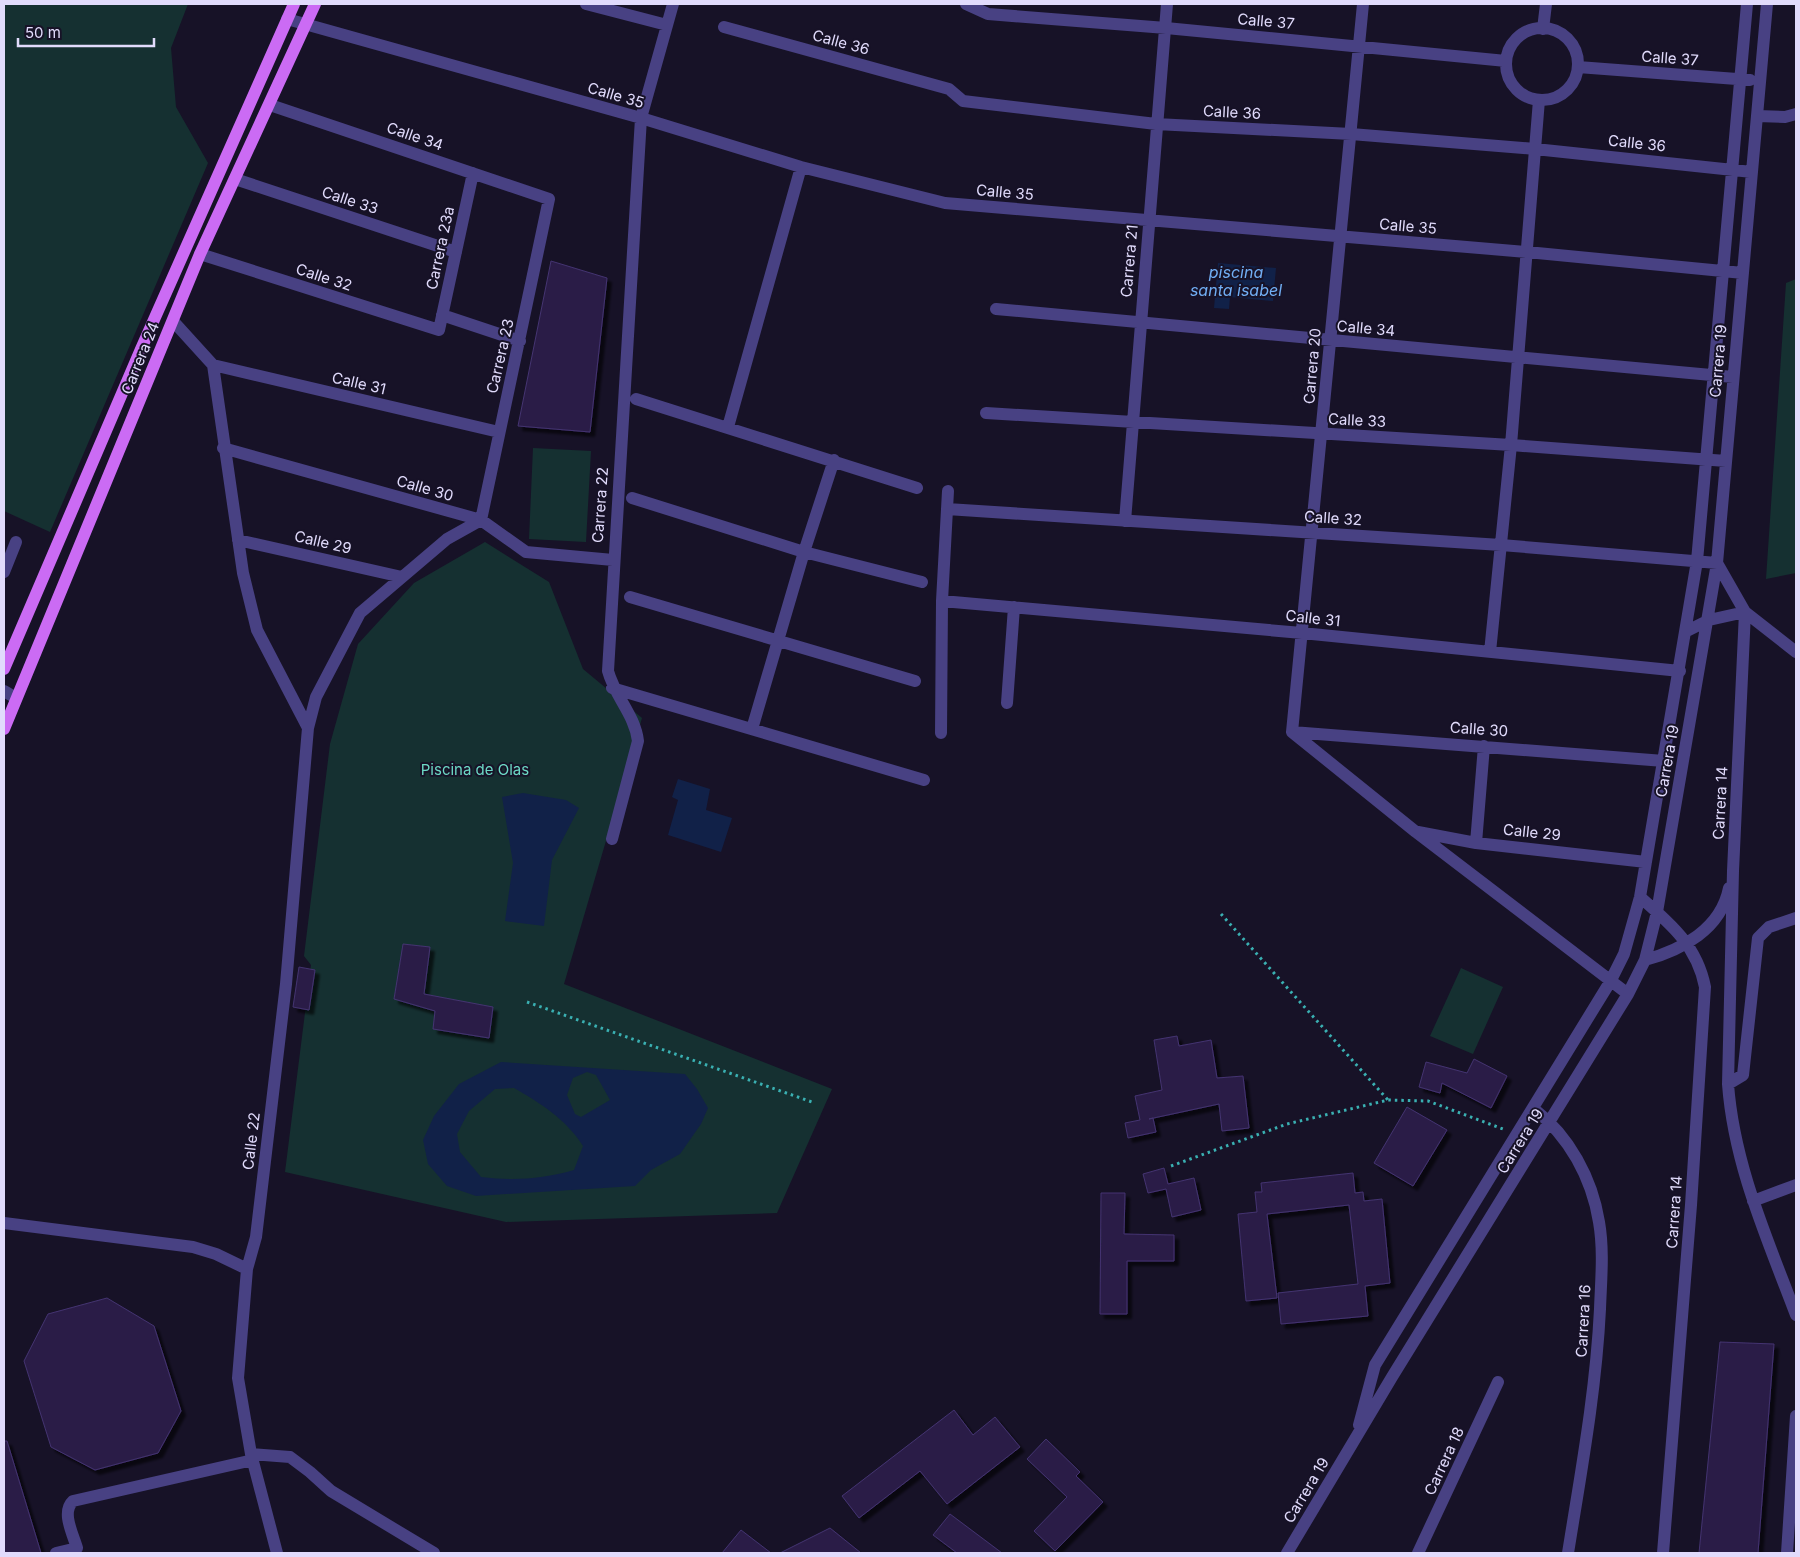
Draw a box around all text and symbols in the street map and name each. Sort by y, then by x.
street label: Calle 37 [1237,9,1295,33]
scale bar [18,15,154,47]
text: 50 m [25,23,61,42]
street label: Calle 36 [810,25,872,59]
street label: Calle 37 [1641,47,1699,69]
street label: Calle 35 [586,78,646,112]
street label: Calle 36 [1202,101,1262,123]
street label: Calle 34 [384,117,446,155]
street label: Calle 36 [1607,131,1667,155]
street label: Calle 35 [975,180,1035,204]
street label: Calle 33 [319,182,381,218]
street label: Carrera 23a [422,205,458,291]
street label: Calle 35 [1378,214,1438,238]
street label: Carrera 21 [1116,224,1142,298]
street label: Calle 32 [293,259,355,295]
water label: piscina santa isabel [1190,262,1282,300]
street label: Calle 34 [1336,316,1396,340]
street label: Carrera 23 [482,317,518,395]
street label: Carrera 24 [117,319,163,397]
street label: Carrera 19 [1705,324,1731,398]
street label: Carrera 20 [1299,327,1325,405]
street label: Calle 31 [330,368,388,398]
street label: Calle 33 [1327,409,1387,431]
street label: Carrera 22 [588,466,612,544]
street label: Calle 30 [394,471,456,505]
street label: Calle 32 [1303,506,1363,530]
street label: Calle 29 [293,526,353,558]
street label: Calle 31 [1285,606,1341,630]
street label: Calle 30 [1449,717,1509,741]
street label: Carrera 19 [1651,723,1683,799]
park label: Piscina de Olas [421,760,529,779]
street label: Carrera 14 [1709,766,1731,840]
street label: Calle 29 [1502,820,1562,844]
street label: Carrera 19 [1493,1105,1547,1177]
street label: Calle 22 [238,1111,264,1171]
street label: Carrera 14 [1662,1175,1686,1249]
street label: Carrera 16 [1572,1284,1594,1358]
street label: Carrera 18 [1420,1424,1468,1498]
street label: Carrera 19 [1279,1454,1333,1526]

